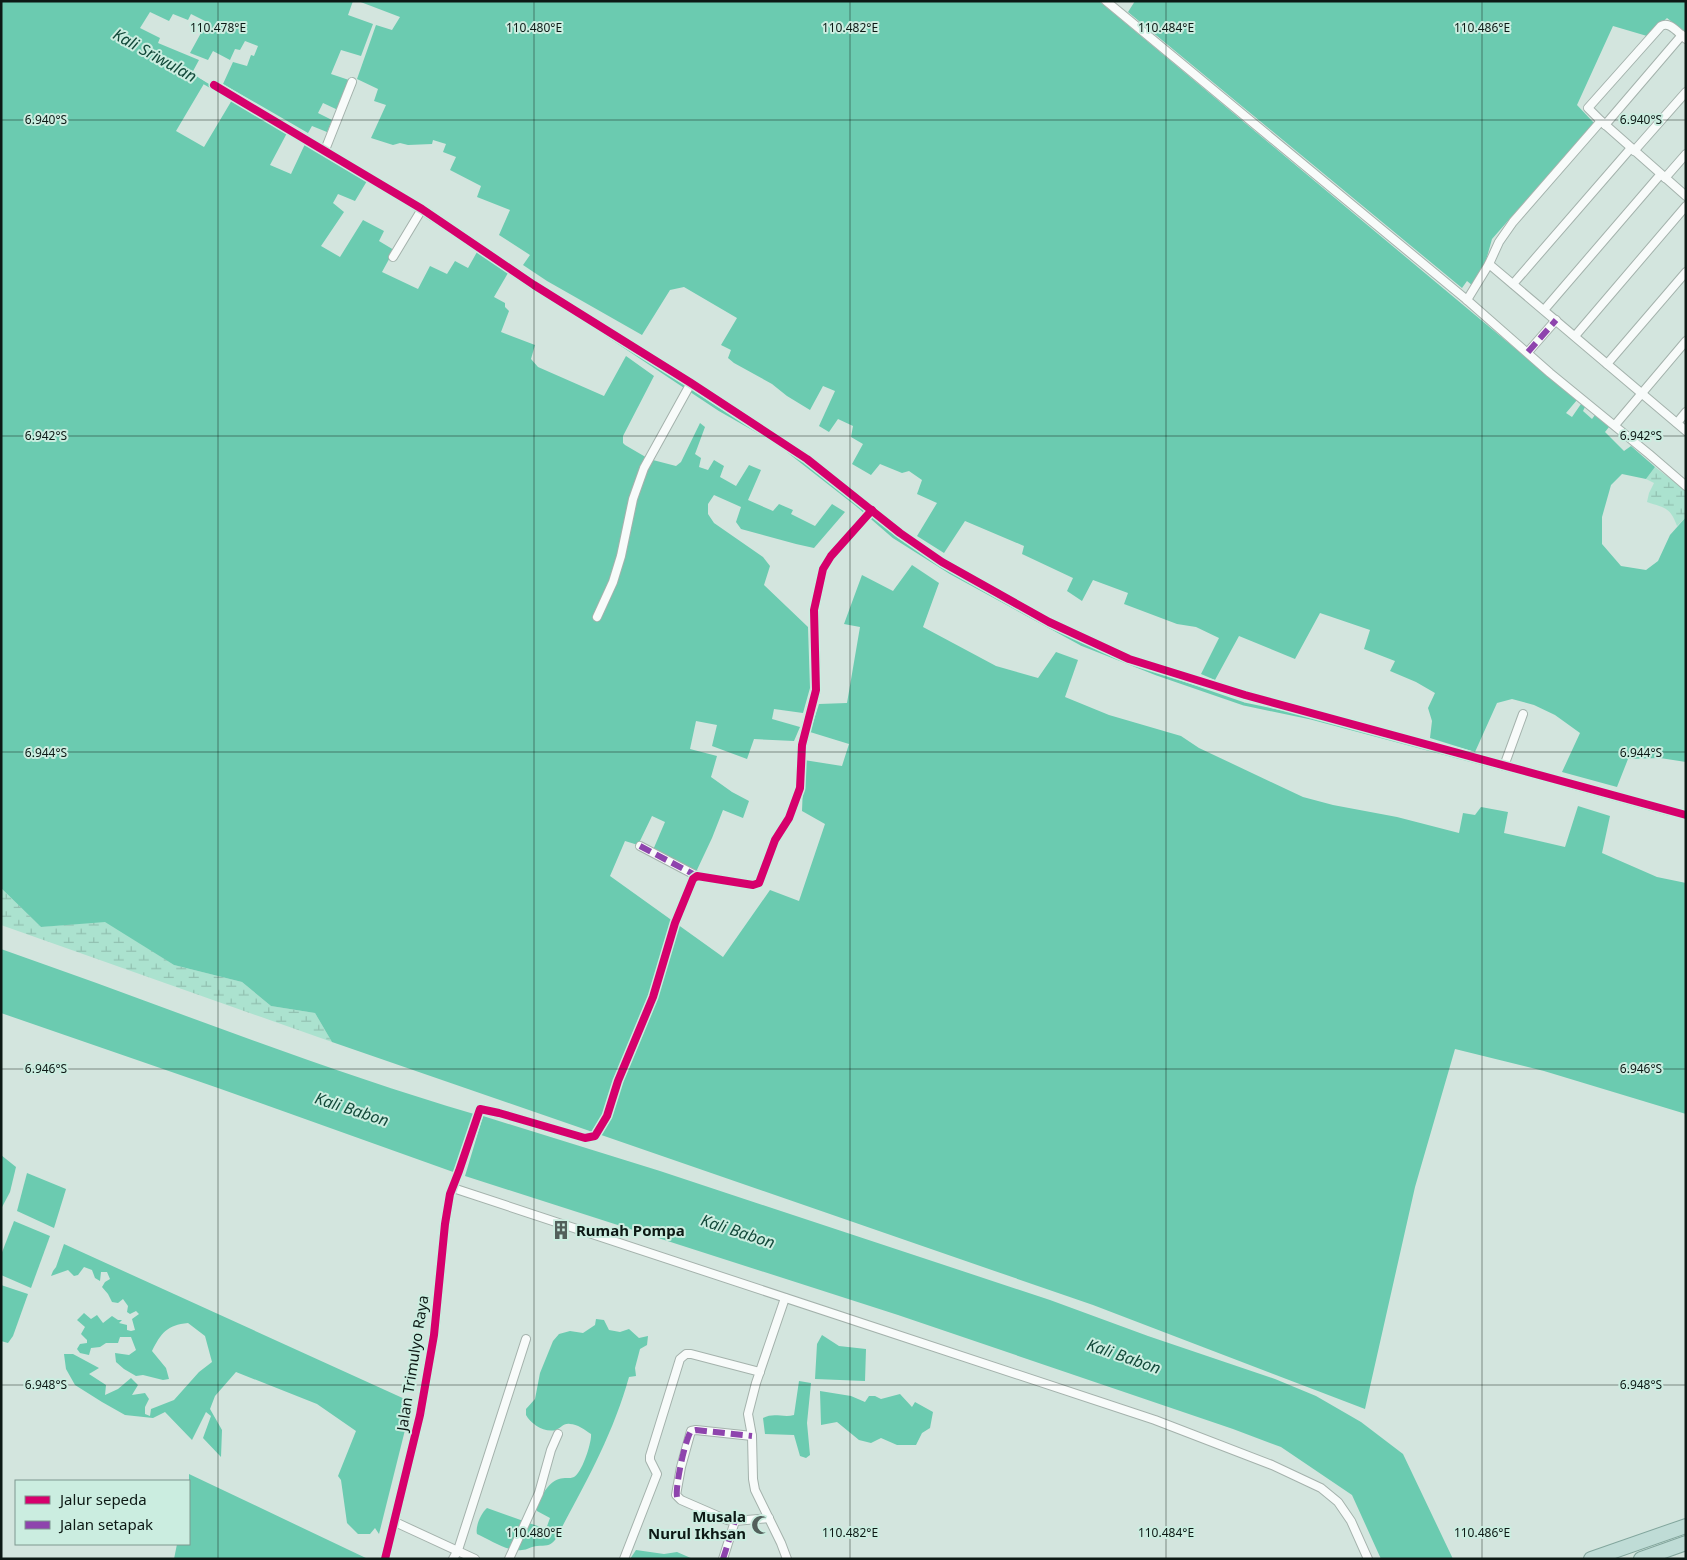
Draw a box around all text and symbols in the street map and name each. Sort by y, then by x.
text: 110.478°E [190,19,246,36]
text: 110.480°E [506,19,562,36]
text: 110.482°E [822,19,878,36]
text: 110.484°E [1138,19,1194,36]
text: 110.486°E [1454,19,1510,36]
water label: Kali Sriwulan [109,23,201,87]
text: 6.940°S [25,111,68,128]
text: 6.940°S [1620,111,1663,128]
text: 6.942°S [25,427,68,444]
text: 6.942°S [1620,427,1663,444]
text: 6.944°S [25,744,68,761]
text: 6.944°S [1620,744,1663,761]
text: 6.946°S [25,1060,68,1077]
text: 6.946°S [1620,1060,1663,1077]
water label: Kali Babon [312,1087,392,1131]
water label: Kali Babon [698,1209,778,1253]
building icon: Rumah Pompa [550,1219,572,1241]
place label: Rumah Pompa [576,1220,685,1240]
street label: Jalan Trimulyo Raya [391,1294,433,1434]
water label: Kali Babon [1084,1333,1164,1379]
text: 6.948°S [25,1376,68,1393]
text: 6.948°S [1620,1376,1663,1393]
legend [15,1480,190,1545]
text: Jalur sepeda [58,1489,147,1509]
place label: Musala Nurul Ikhsan [648,1506,746,1543]
text: Jalan setapak [58,1514,153,1534]
mosque icon: Musala Nurul Ikhsan [750,1514,772,1536]
text: 110.480°E [506,1524,562,1541]
text: 110.482°E [822,1524,878,1541]
text: 110.484°E [1138,1524,1194,1541]
text: 110.486°E [1454,1524,1510,1541]

